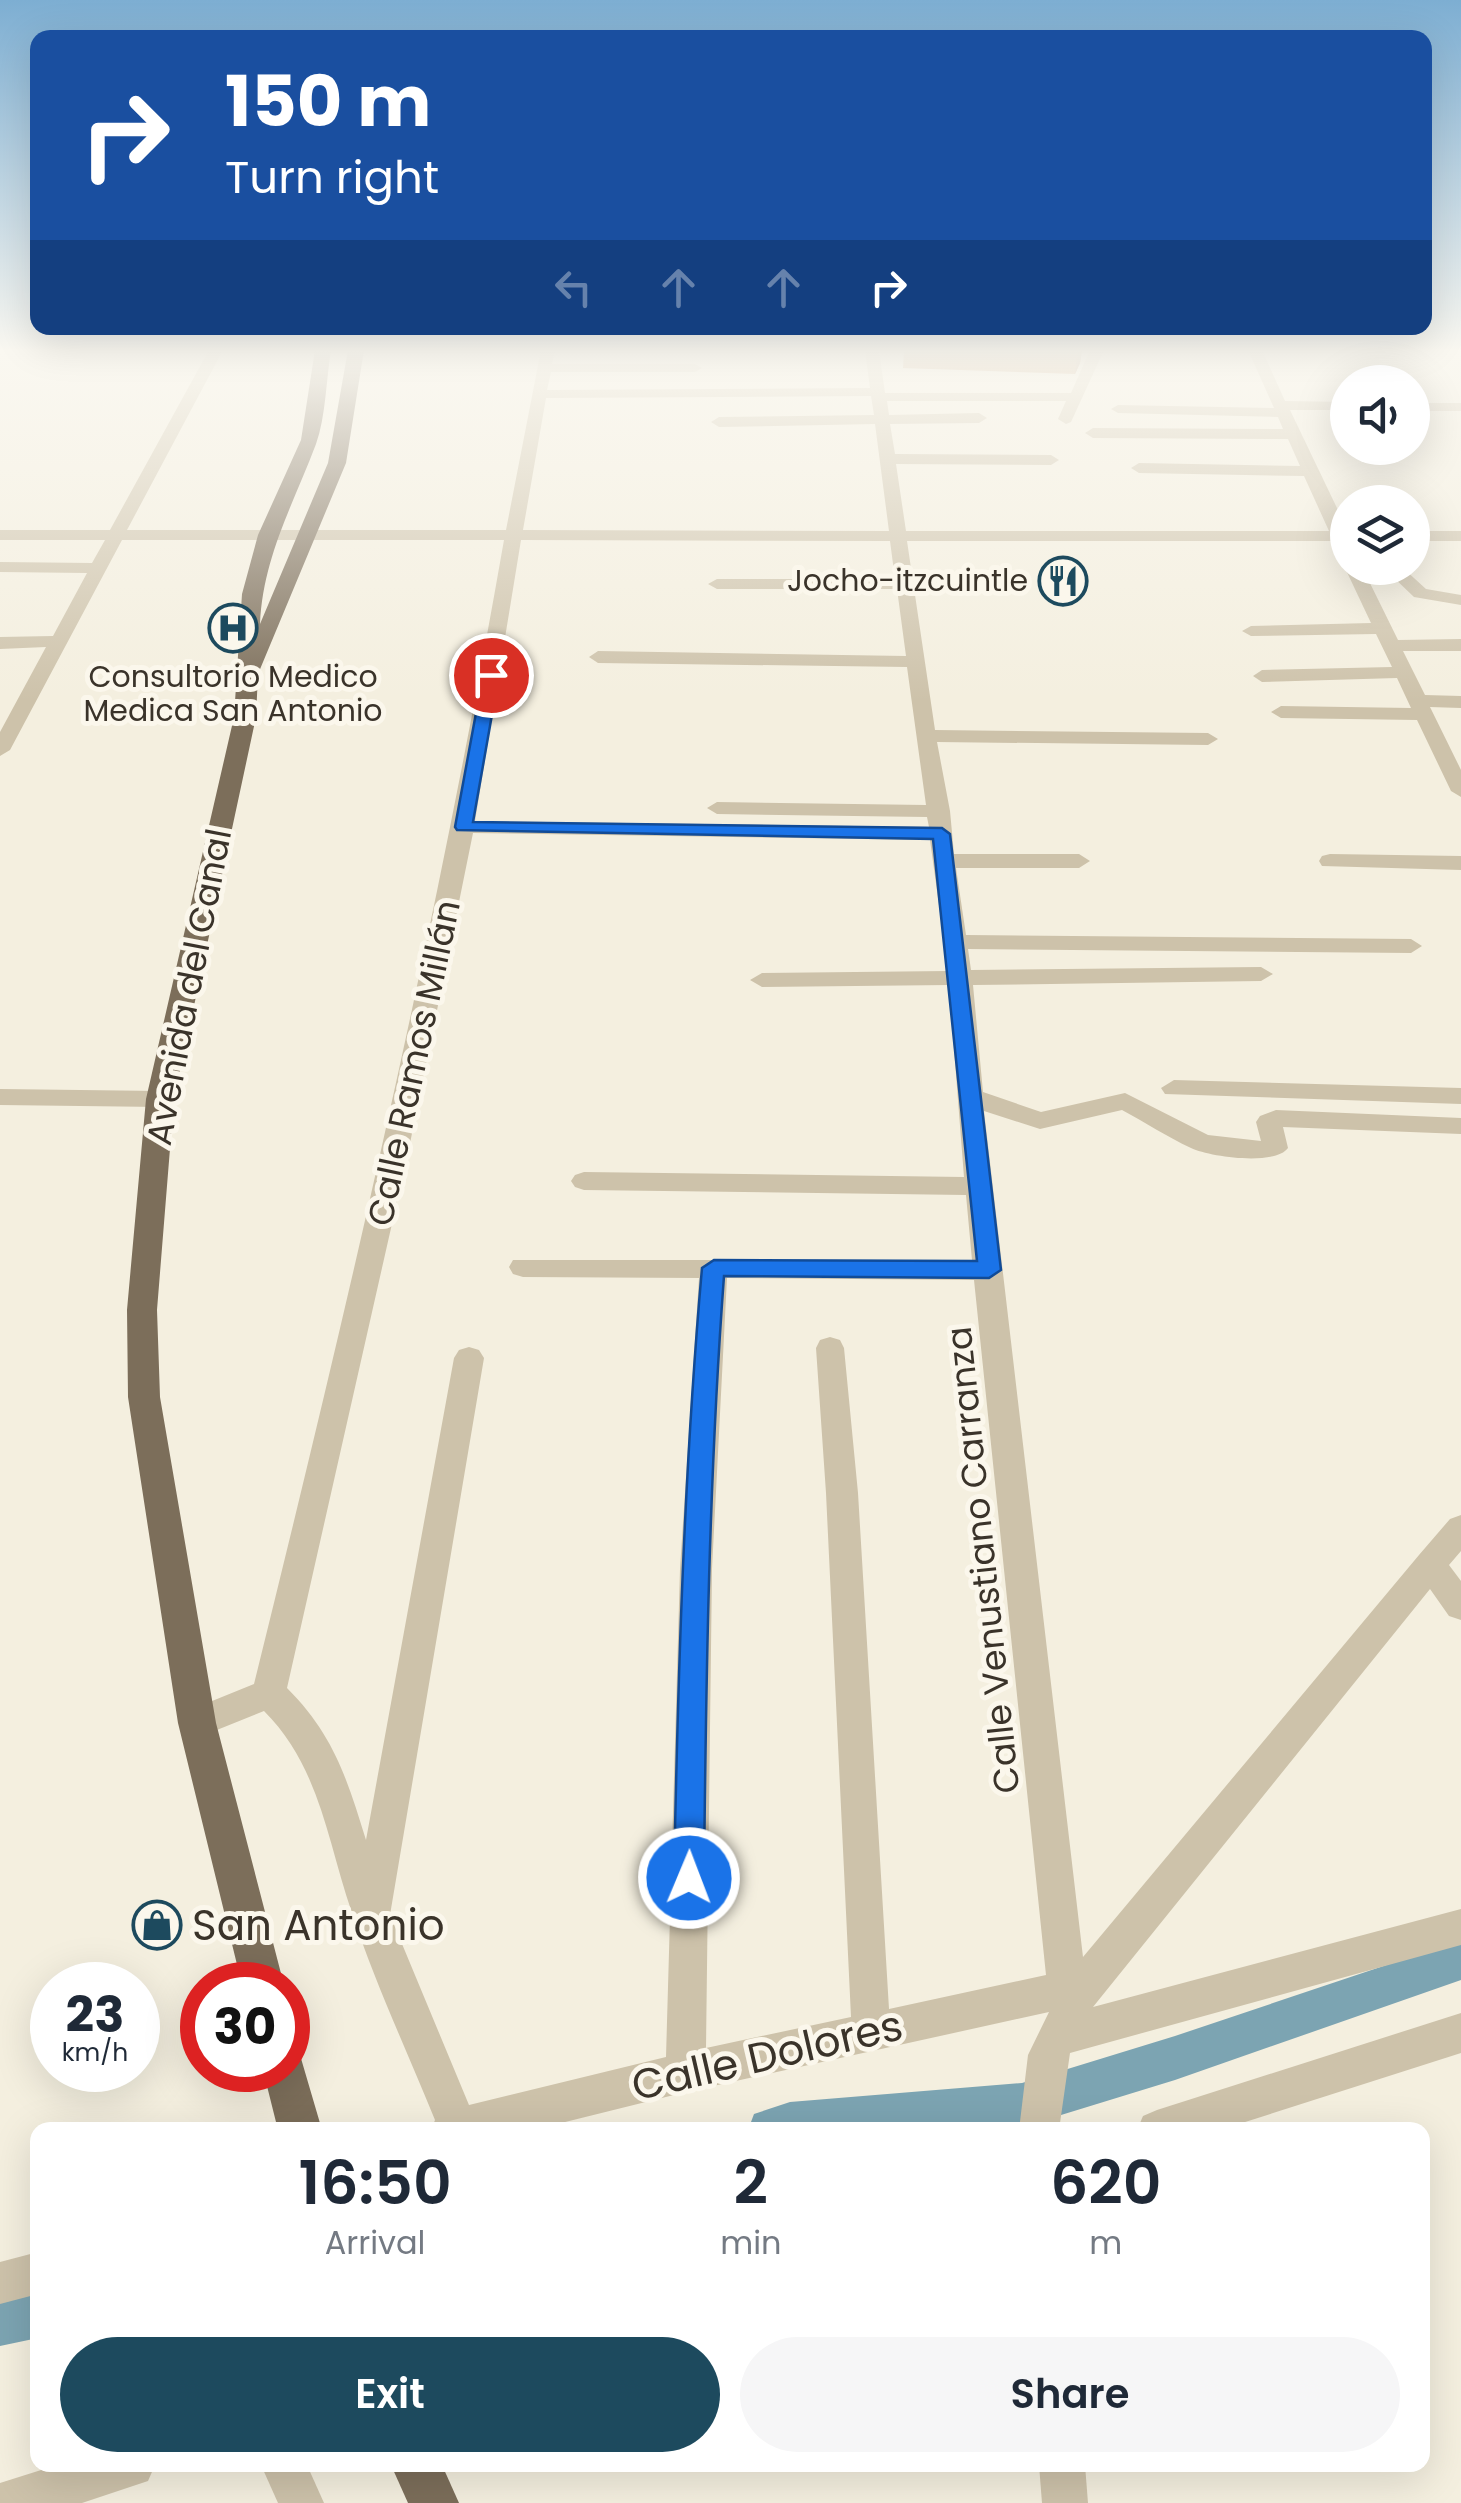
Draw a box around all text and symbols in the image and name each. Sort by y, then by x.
text: 150 m [225,52,431,151]
icon: right [60,70,190,200]
text: Turn right [225,146,439,209]
icon: left [546,260,601,315]
icon: ahead [651,260,706,315]
icon: ahead [756,260,811,315]
icon: right [861,260,916,315]
map controls [1330,365,1430,585]
button: sound [1330,365,1430,465]
button: layers [1330,485,1430,585]
restaurant icon: Jocho-itzcuintle [1037,555,1089,607]
place label: Jocho-itzcuintle [787,559,1028,602]
hospital icon: Consultorio Medico Medica San Antonio [207,602,259,654]
pin [449,633,534,718]
icon: arrive [464,648,519,703]
place label: Consultorio Medico Medica San Antonio [83,655,383,732]
street label: Avenida del Canal [134,825,243,1149]
street label: Calle Ramos Millán [355,895,472,1230]
street label: Calle Venustiano Carranza [934,1324,1031,1796]
position arrow [637,1826,741,1930]
place label: San Antonio [192,1896,445,1955]
shop icon: San Antonio [131,1899,183,1951]
speed limit sign: 30 [180,1962,310,2092]
text: 23 [66,1979,124,2050]
street label: Calle Dolores [626,1996,908,2115]
text: km/h [62,2035,128,2070]
text: 16:50 [298,2141,452,2225]
text: 2 [734,2141,768,2225]
text: 620 [1050,2141,1162,2225]
text: Arrival [325,2220,425,2265]
text: min [720,2220,782,2265]
text: m [1089,2220,1122,2265]
button: Exit [60,2337,720,2452]
button: Share [740,2337,1400,2452]

